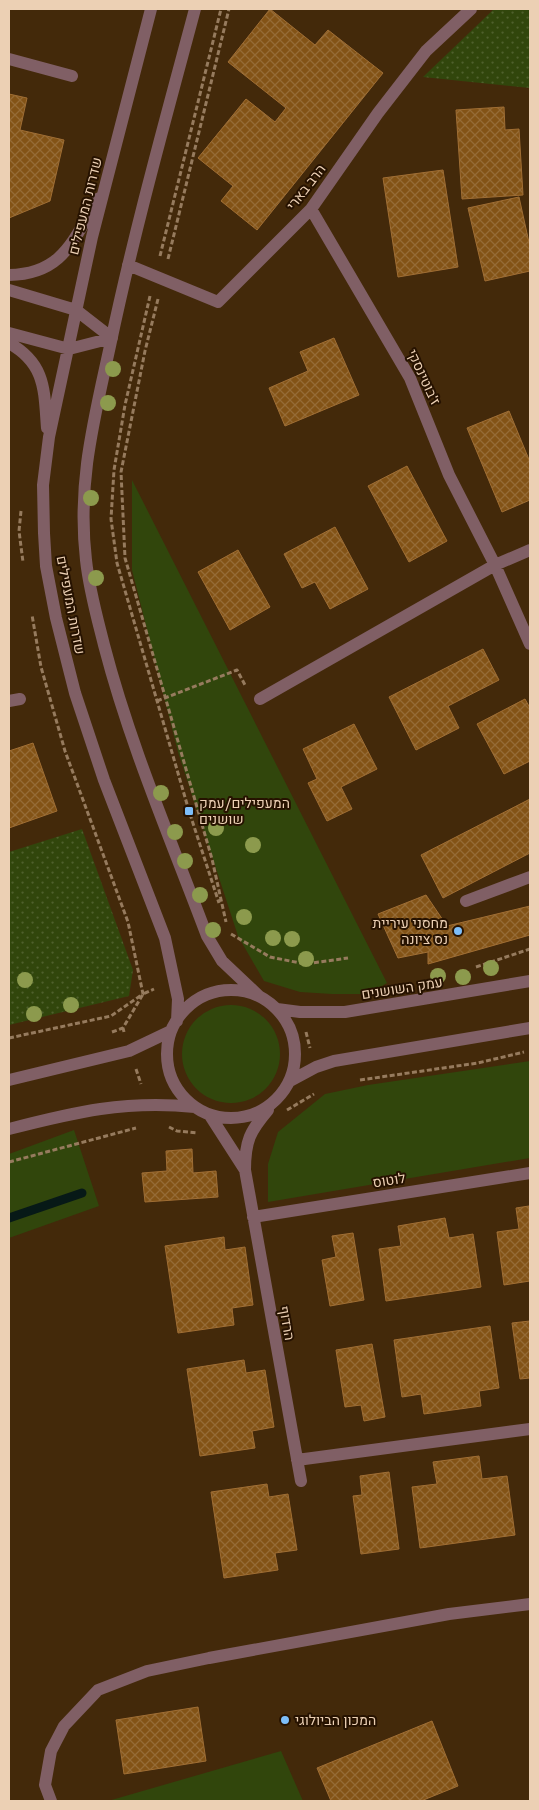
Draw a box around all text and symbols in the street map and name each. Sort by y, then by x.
street label: שדרות המעפילים [64,155,105,257]
street label: הרב בארי [282,160,329,213]
street label: ז'בוטינסקי [404,346,445,407]
street label: שדרות המעפילים [54,554,89,656]
place label: המעפילים/עמק שושנים [199,794,290,827]
marker: המעפילים/עמק שושנים [183,805,195,817]
place label: מחסני עיריית נס ציונה [373,914,448,947]
marker: מחסני עיריית נס ציונה [452,925,464,937]
street label: עמק השושנים [360,973,444,1002]
street label: לוטוס [371,1169,407,1190]
street label: הרדוף [276,1304,299,1342]
place label: המכון הביולוגי [295,1711,376,1728]
marker: המכון הביולוגי [279,1714,291,1726]

